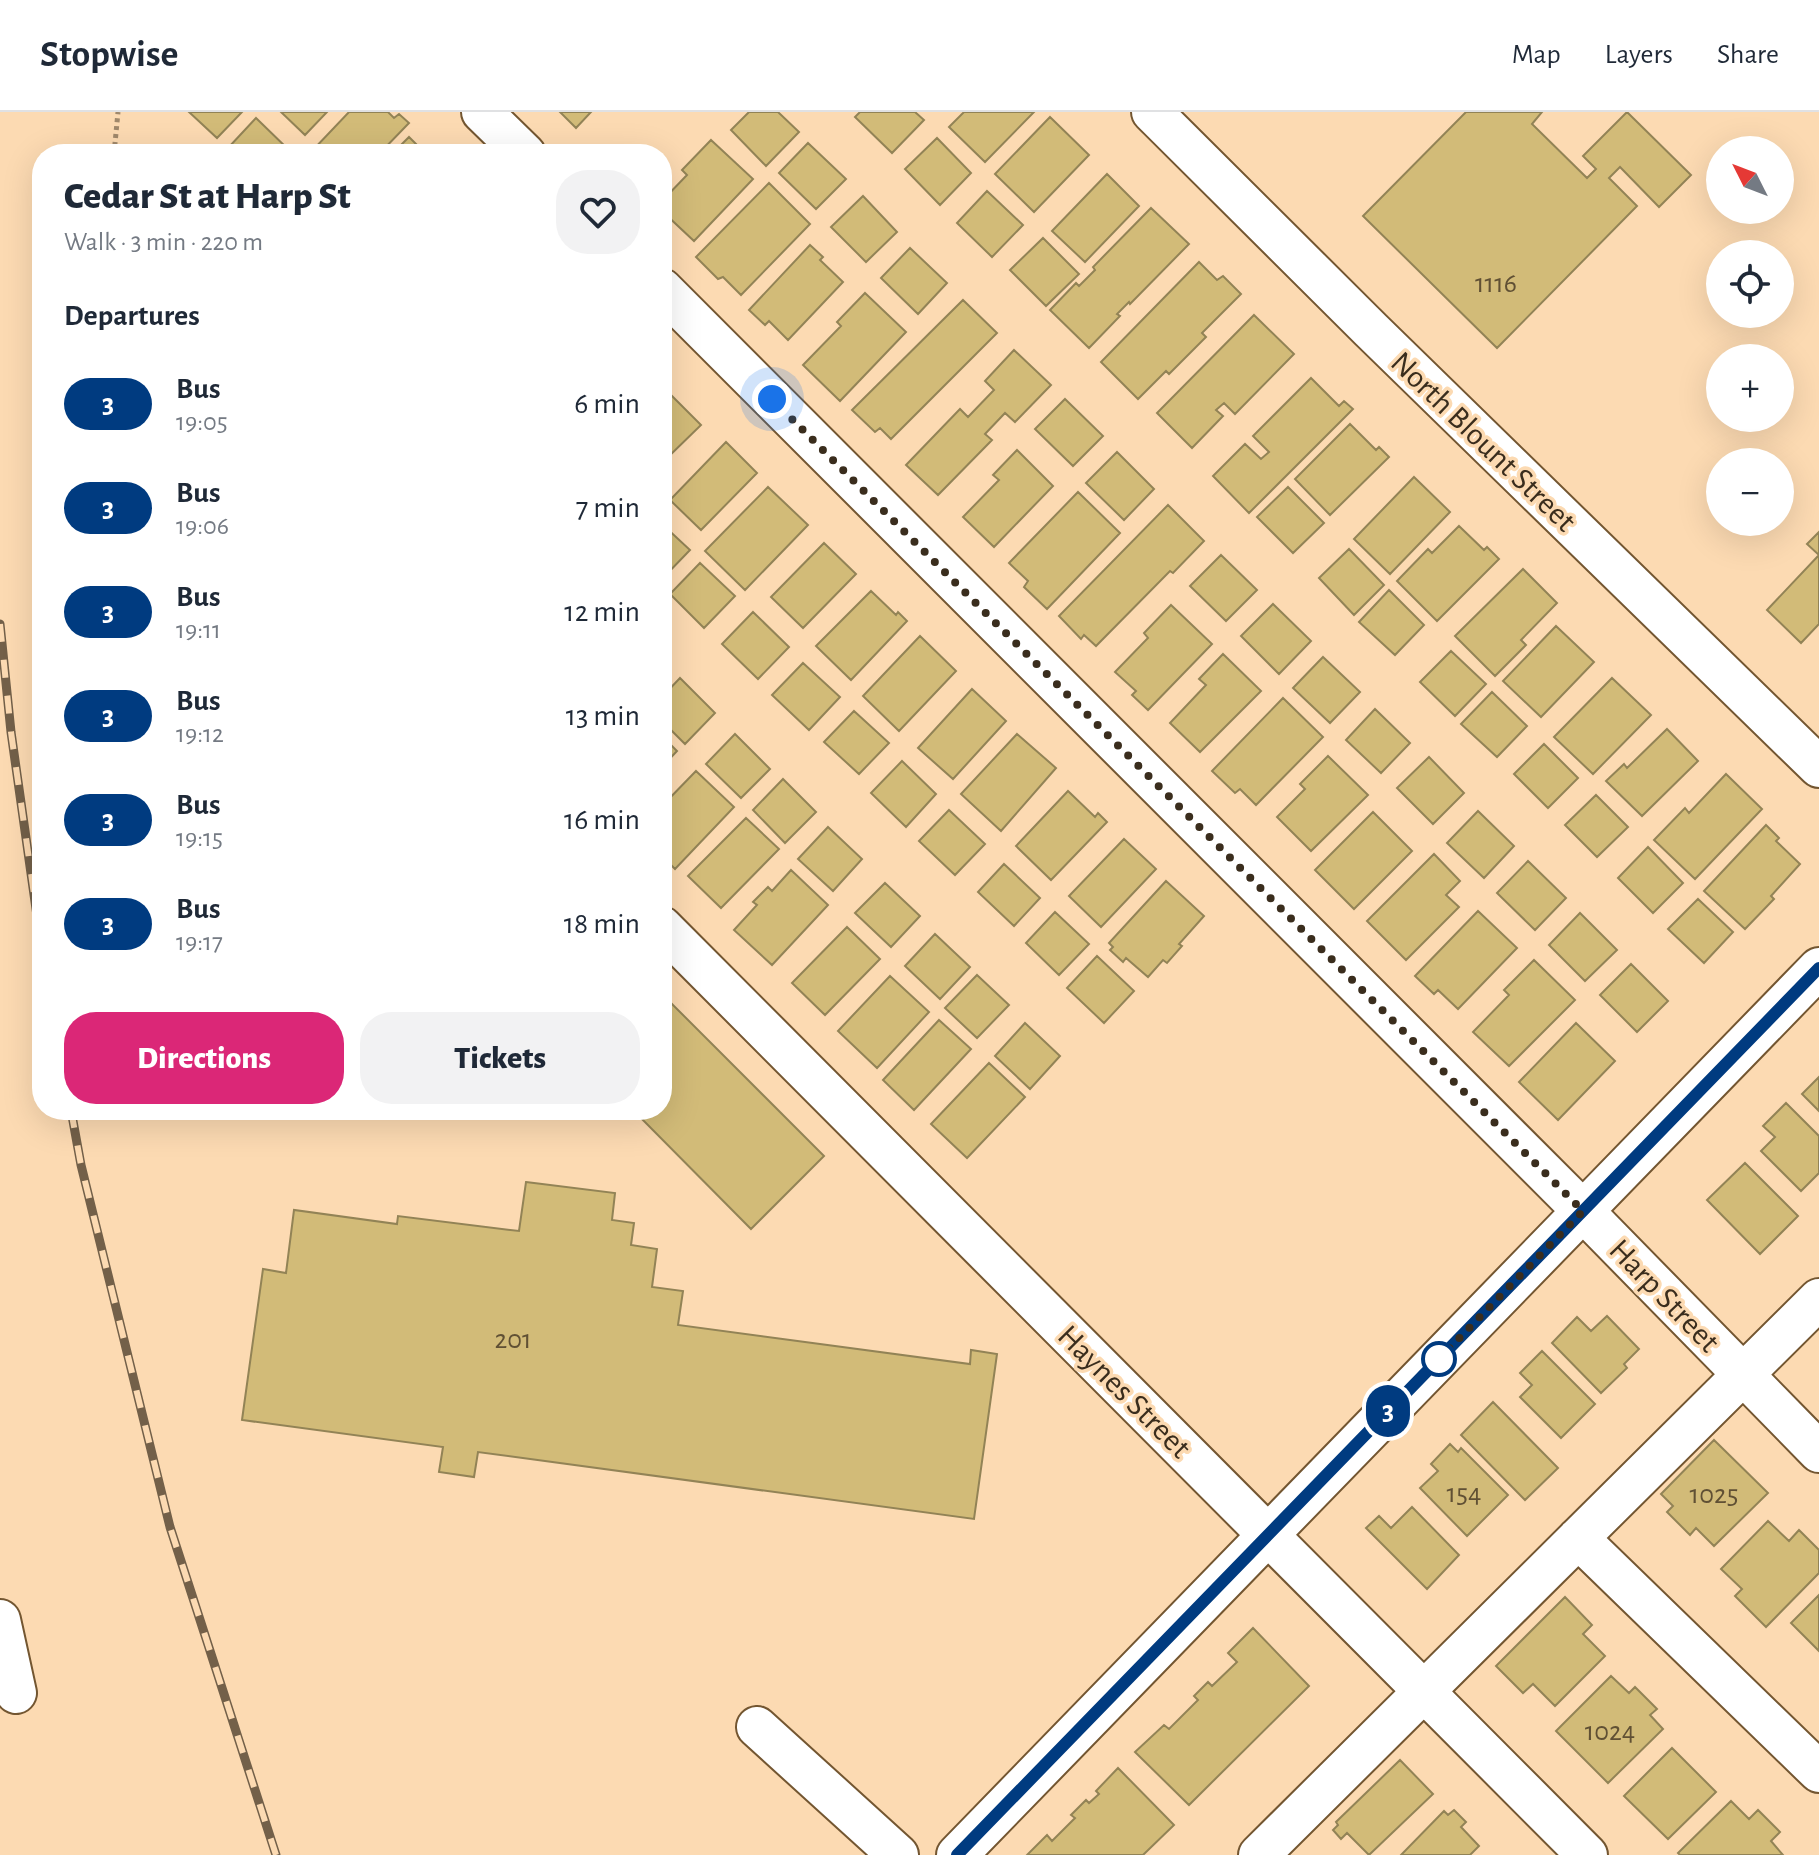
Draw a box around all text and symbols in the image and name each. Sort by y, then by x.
text: Stopwise [40,36,178,74]
text: Map [1512,41,1561,69]
text: Layers [1605,41,1673,69]
text: Share [1717,41,1779,69]
north arrow [1706,136,1794,224]
map controls [1706,136,1794,536]
button: heart [556,170,640,254]
text: Cedar St at Harp St [64,178,351,216]
text: Walk · 3 min · 220 m [64,229,263,255]
button: locate [1706,240,1794,328]
house number: 1116 [1475,270,1517,298]
text: Departures [64,301,200,331]
button: + [1706,344,1794,432]
street label: North Blount Street [1385,346,1582,538]
text: Bus [176,374,221,404]
your location [752,379,792,419]
text: 6 min [574,389,640,419]
text: 3 [102,390,114,418]
text: 19:05 [176,409,228,435]
button: − [1706,448,1794,536]
text: Bus [176,478,221,508]
text: 7 min [576,493,640,523]
text: 3 [102,494,114,522]
text: 19:06 [176,513,229,539]
text: Bus [176,582,221,612]
text: 12 min [564,597,640,627]
text: 3 [102,598,114,626]
text: 19:11 [176,617,221,643]
text: Bus [176,686,221,716]
text: 13 min [566,701,640,731]
text: 3 [102,702,114,730]
text: 19:12 [176,721,224,747]
text: Bus [176,790,221,820]
text: 16 min [564,805,640,835]
text: 3 [102,806,114,834]
text: 19:15 [176,825,223,851]
text: Bus [176,894,221,924]
text: 18 min [564,909,640,939]
text: 3 [102,910,114,938]
text: 19:17 [176,929,223,955]
button: Directions [64,1012,344,1104]
button: Tickets [360,1012,640,1104]
street label: Harp Street [1603,1233,1725,1358]
street label: Haynes Street [1052,1319,1197,1464]
house number: 201 [494,1326,532,1354]
unlabelled marker [1422,1342,1456,1376]
line badge: 3 [1362,1385,1414,1437]
text: 3 [1382,1397,1394,1425]
house number: 154 [1447,1480,1481,1508]
house number: 1025 [1690,1481,1738,1509]
house number: 1024 [1585,1718,1635,1746]

